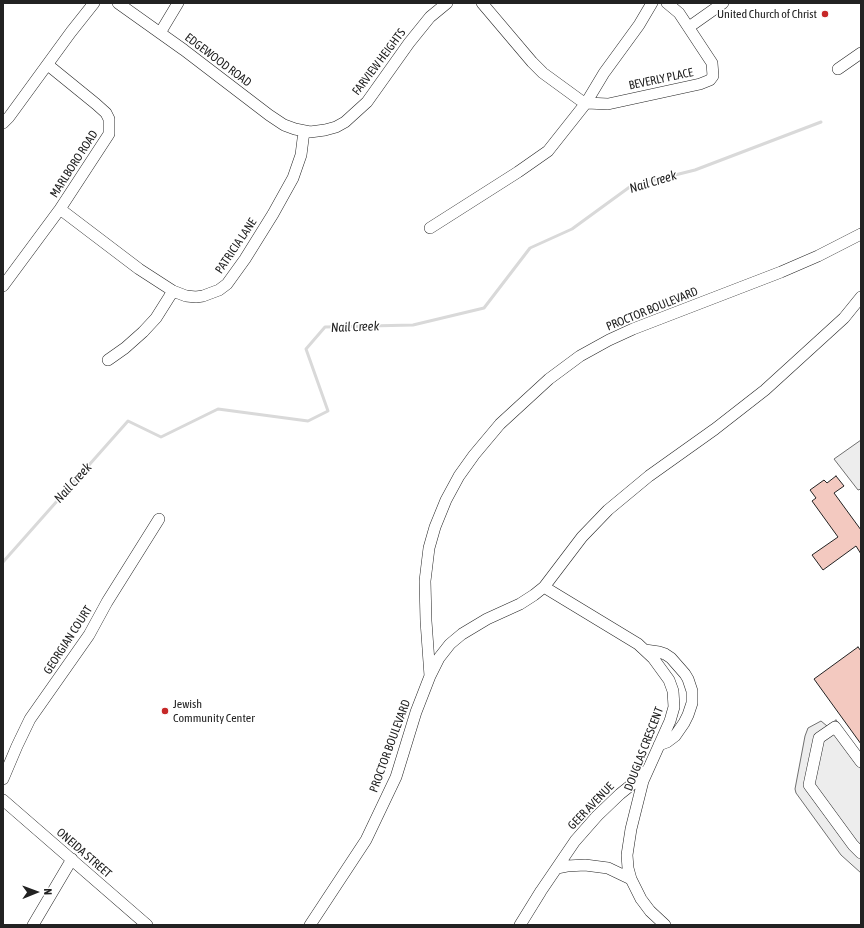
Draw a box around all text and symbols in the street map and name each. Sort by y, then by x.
place label: United Church of Christ [717,7,817,21]
marker: United Church of Christ [820,9,830,19]
street label: FARVIEW HEIGHTS [349,26,409,98]
street label: EDGEWOOD ROAD [182,30,254,90]
street label: BEVERLY PLACE [627,65,695,93]
street label: MARLBORO ROAD [47,128,101,200]
water label: Nail Creek [628,167,678,197]
street label: PATRICIA LANE [212,216,260,276]
street label: PROCTOR BOULEVARD [604,284,700,334]
water label: Nail Creek [330,318,380,336]
water label: Nail Creek [51,460,95,506]
street label: GEORGIAN COURT [40,603,96,677]
place label: Jewish Community Center [173,697,255,725]
street label: PROCTOR BOULEVARD [367,698,413,794]
street label: DOUGLAS CRESCENT [621,705,667,793]
marker: Jewish Community Center [160,706,170,716]
street label: GEER AVENUE [565,779,617,833]
street label: ONEIDA STREET [54,825,114,881]
north arrow [16,872,56,912]
text: N [42,888,54,895]

